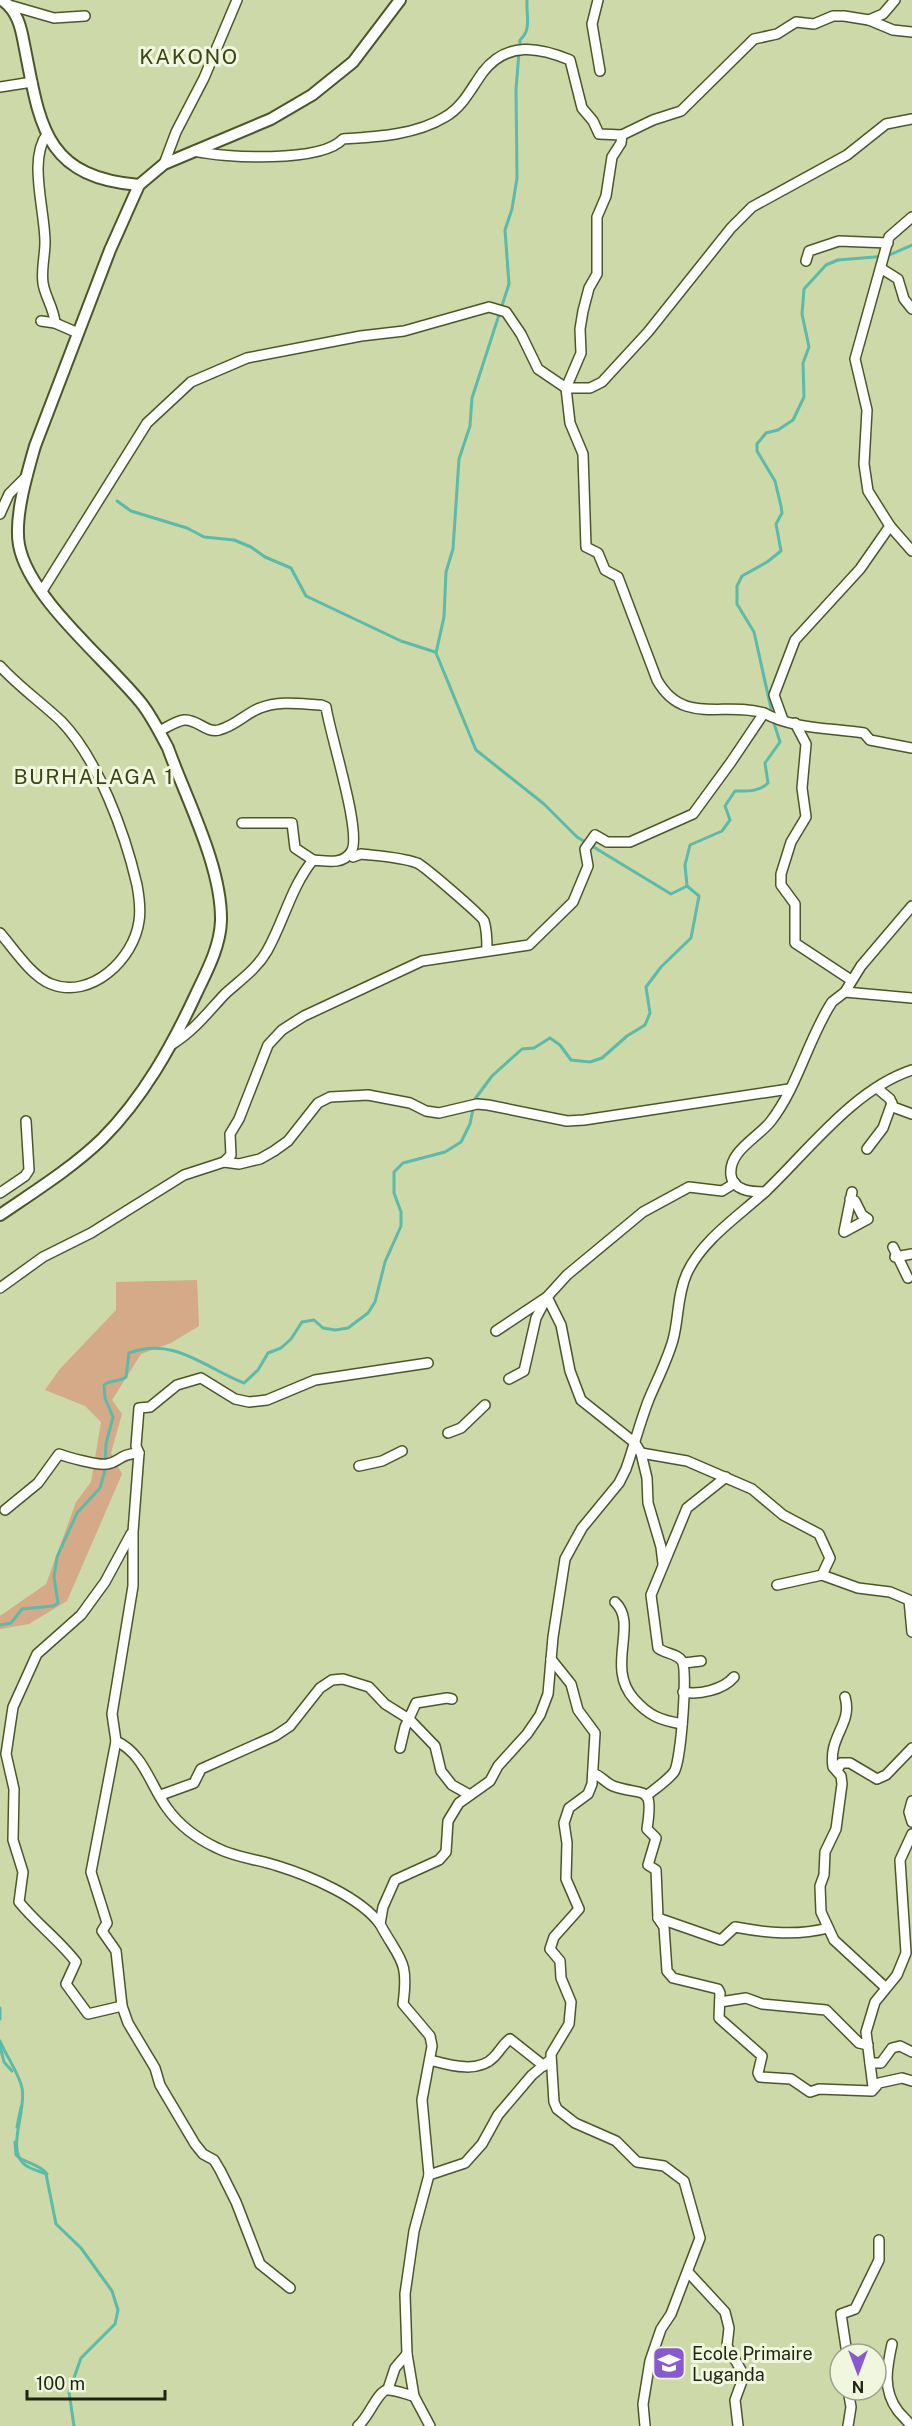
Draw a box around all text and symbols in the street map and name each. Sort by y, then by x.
district label: KAKONO [139,44,239,69]
district label: BURHALAGA 1 [13,764,175,789]
north arrow [828,2342,888,2402]
place label: Ecole Primaire Luganda [692,2343,813,2385]
school or university icon: Ecole Primaire Luganda [651,2345,687,2381]
scale bar [27,2363,165,2401]
text: 100 m [36,2373,85,2394]
text: N [852,2377,864,2396]

